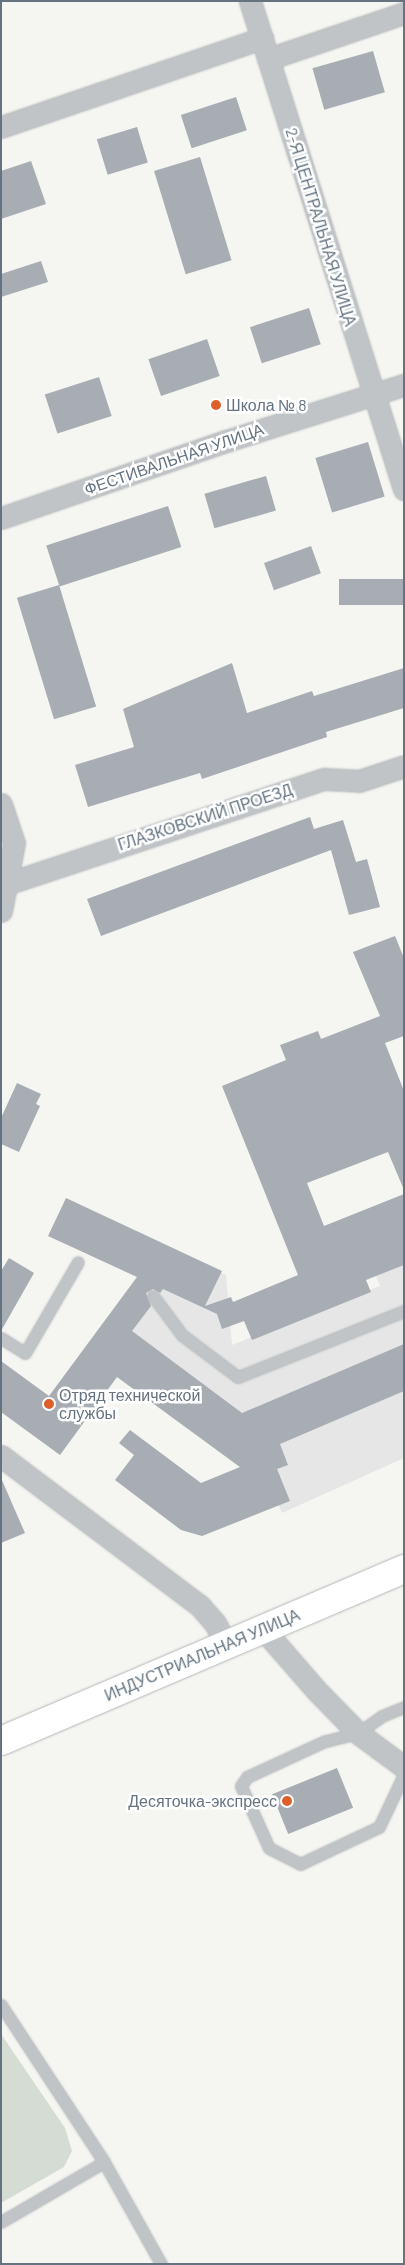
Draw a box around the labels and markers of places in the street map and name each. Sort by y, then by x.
place label: Школа № 8 [226,395,307,415]
marker: Школа № 8 [210,399,222,411]
place label: Отряд технической службы [59,1385,200,1423]
marker: Отряд технической службы [43,1398,55,1410]
place label: Десяточка-экспресс [128,1791,277,1811]
marker: Десяточка-экспресс [281,1795,293,1807]

